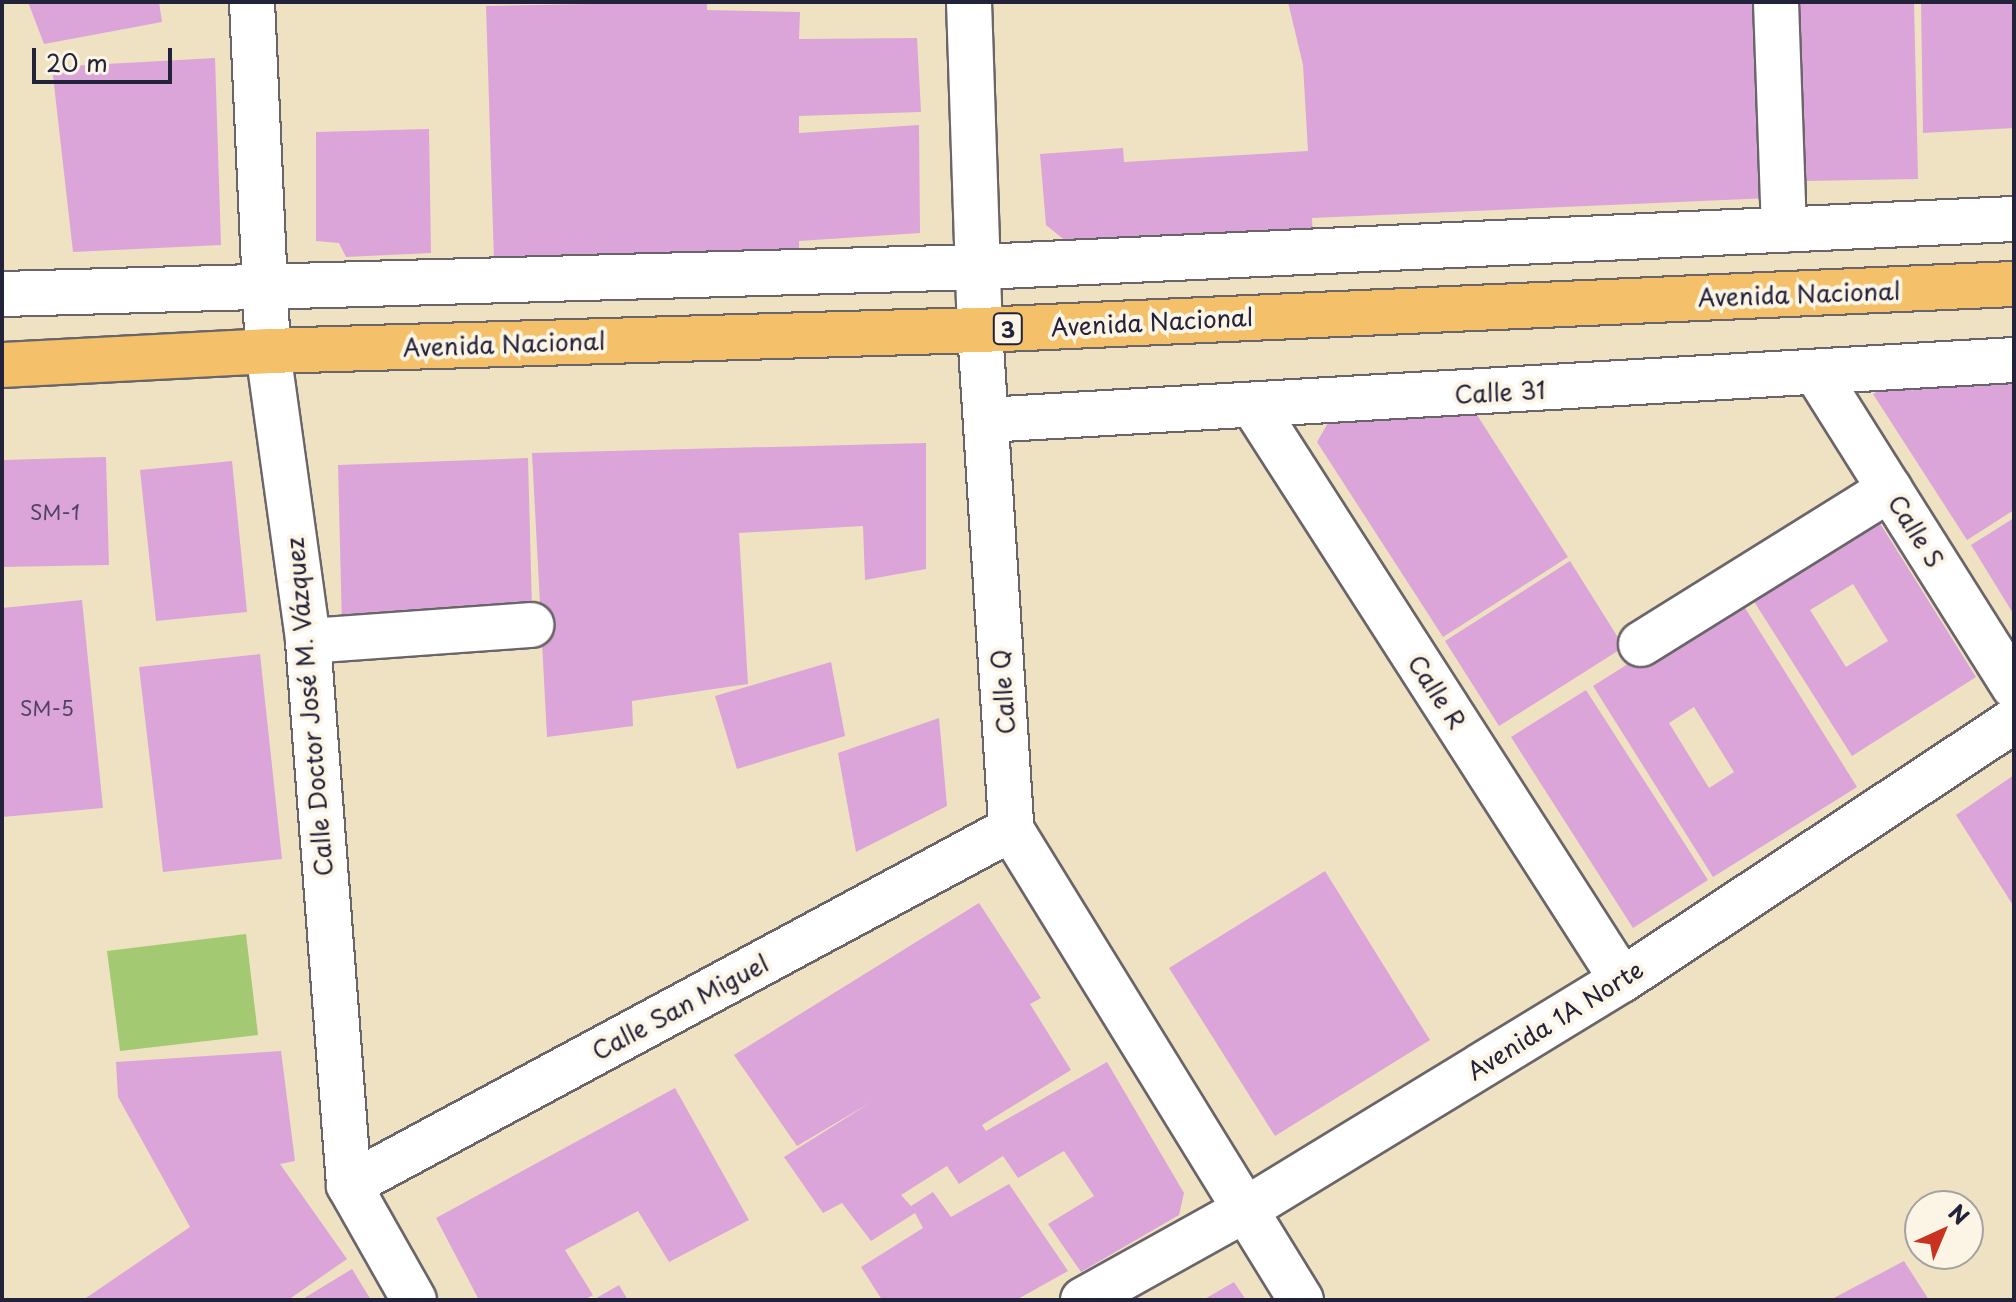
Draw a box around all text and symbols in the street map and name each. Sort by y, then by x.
scale bar [36,32,176,82]
text: 20 m [46,44,108,80]
street label: Avenida Nacional [1698,276,1900,312]
street label: Avenida Nacional [1051,302,1253,342]
road number: 3 [992,311,1024,347]
street label: Avenida Nacional [403,326,605,362]
street label: Calle 31 [1454,375,1546,409]
street label: Calle S [1882,489,1950,573]
house number: SM-1 [30,500,80,524]
street label: Calle Doctor José M. Vázquez [280,535,338,879]
street label: Calle Q [986,648,1020,736]
street label: Calle R [1402,649,1472,735]
house number: SM-5 [20,696,74,720]
street label: Calle San Miguel [587,949,773,1065]
street label: Avenida 1A Norte [1462,955,1648,1085]
north arrow [1904,1190,1984,1270]
text: N [1942,1196,1977,1232]

